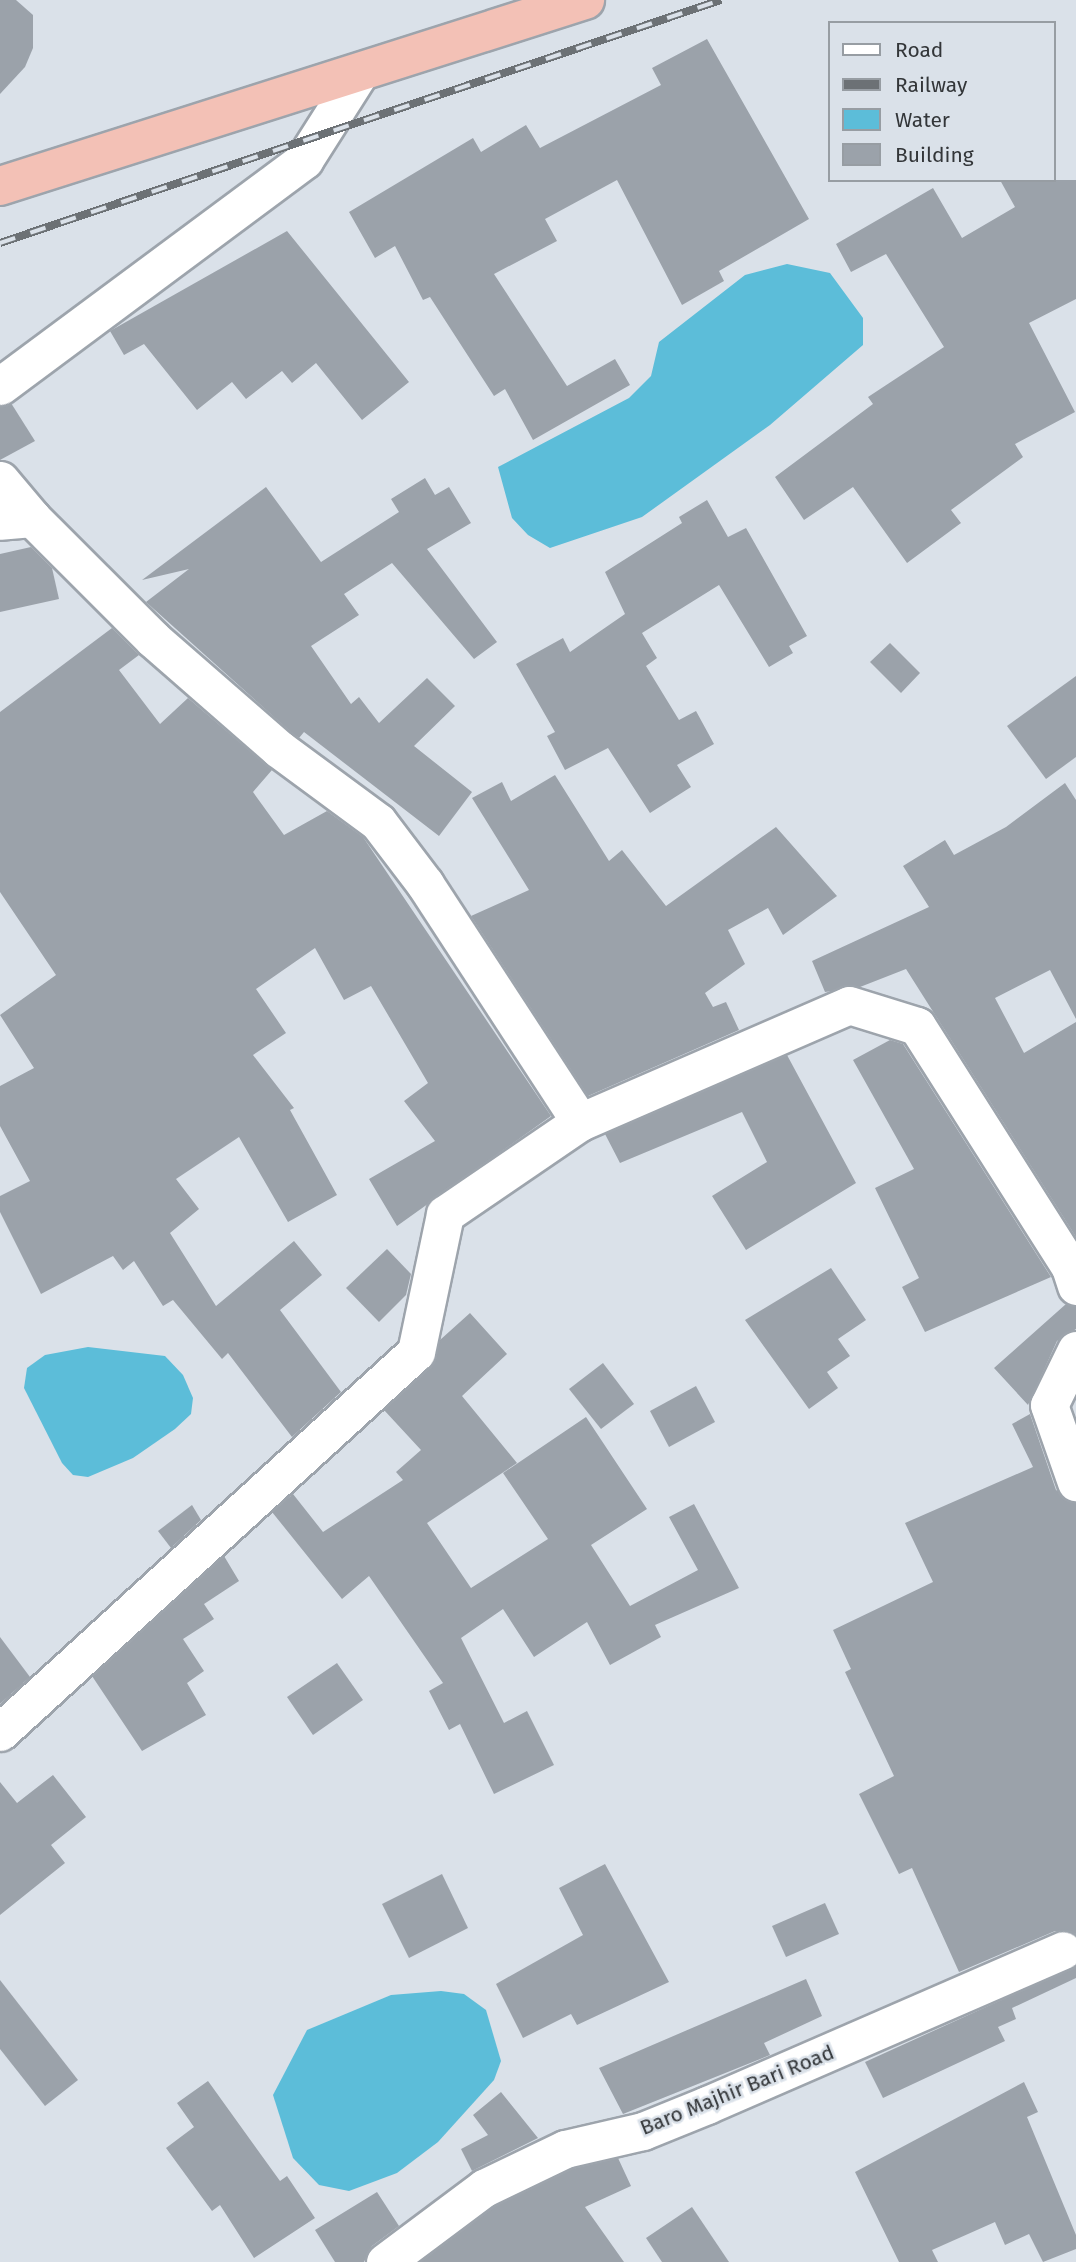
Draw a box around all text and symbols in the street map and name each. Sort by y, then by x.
legend [828,21,1055,182]
text: Road [895,37,943,63]
text: Railway [895,72,967,98]
text: Water [895,107,950,133]
text: Building [895,142,974,168]
street label: Baro Majhir Bari Road [636,2040,838,2140]

